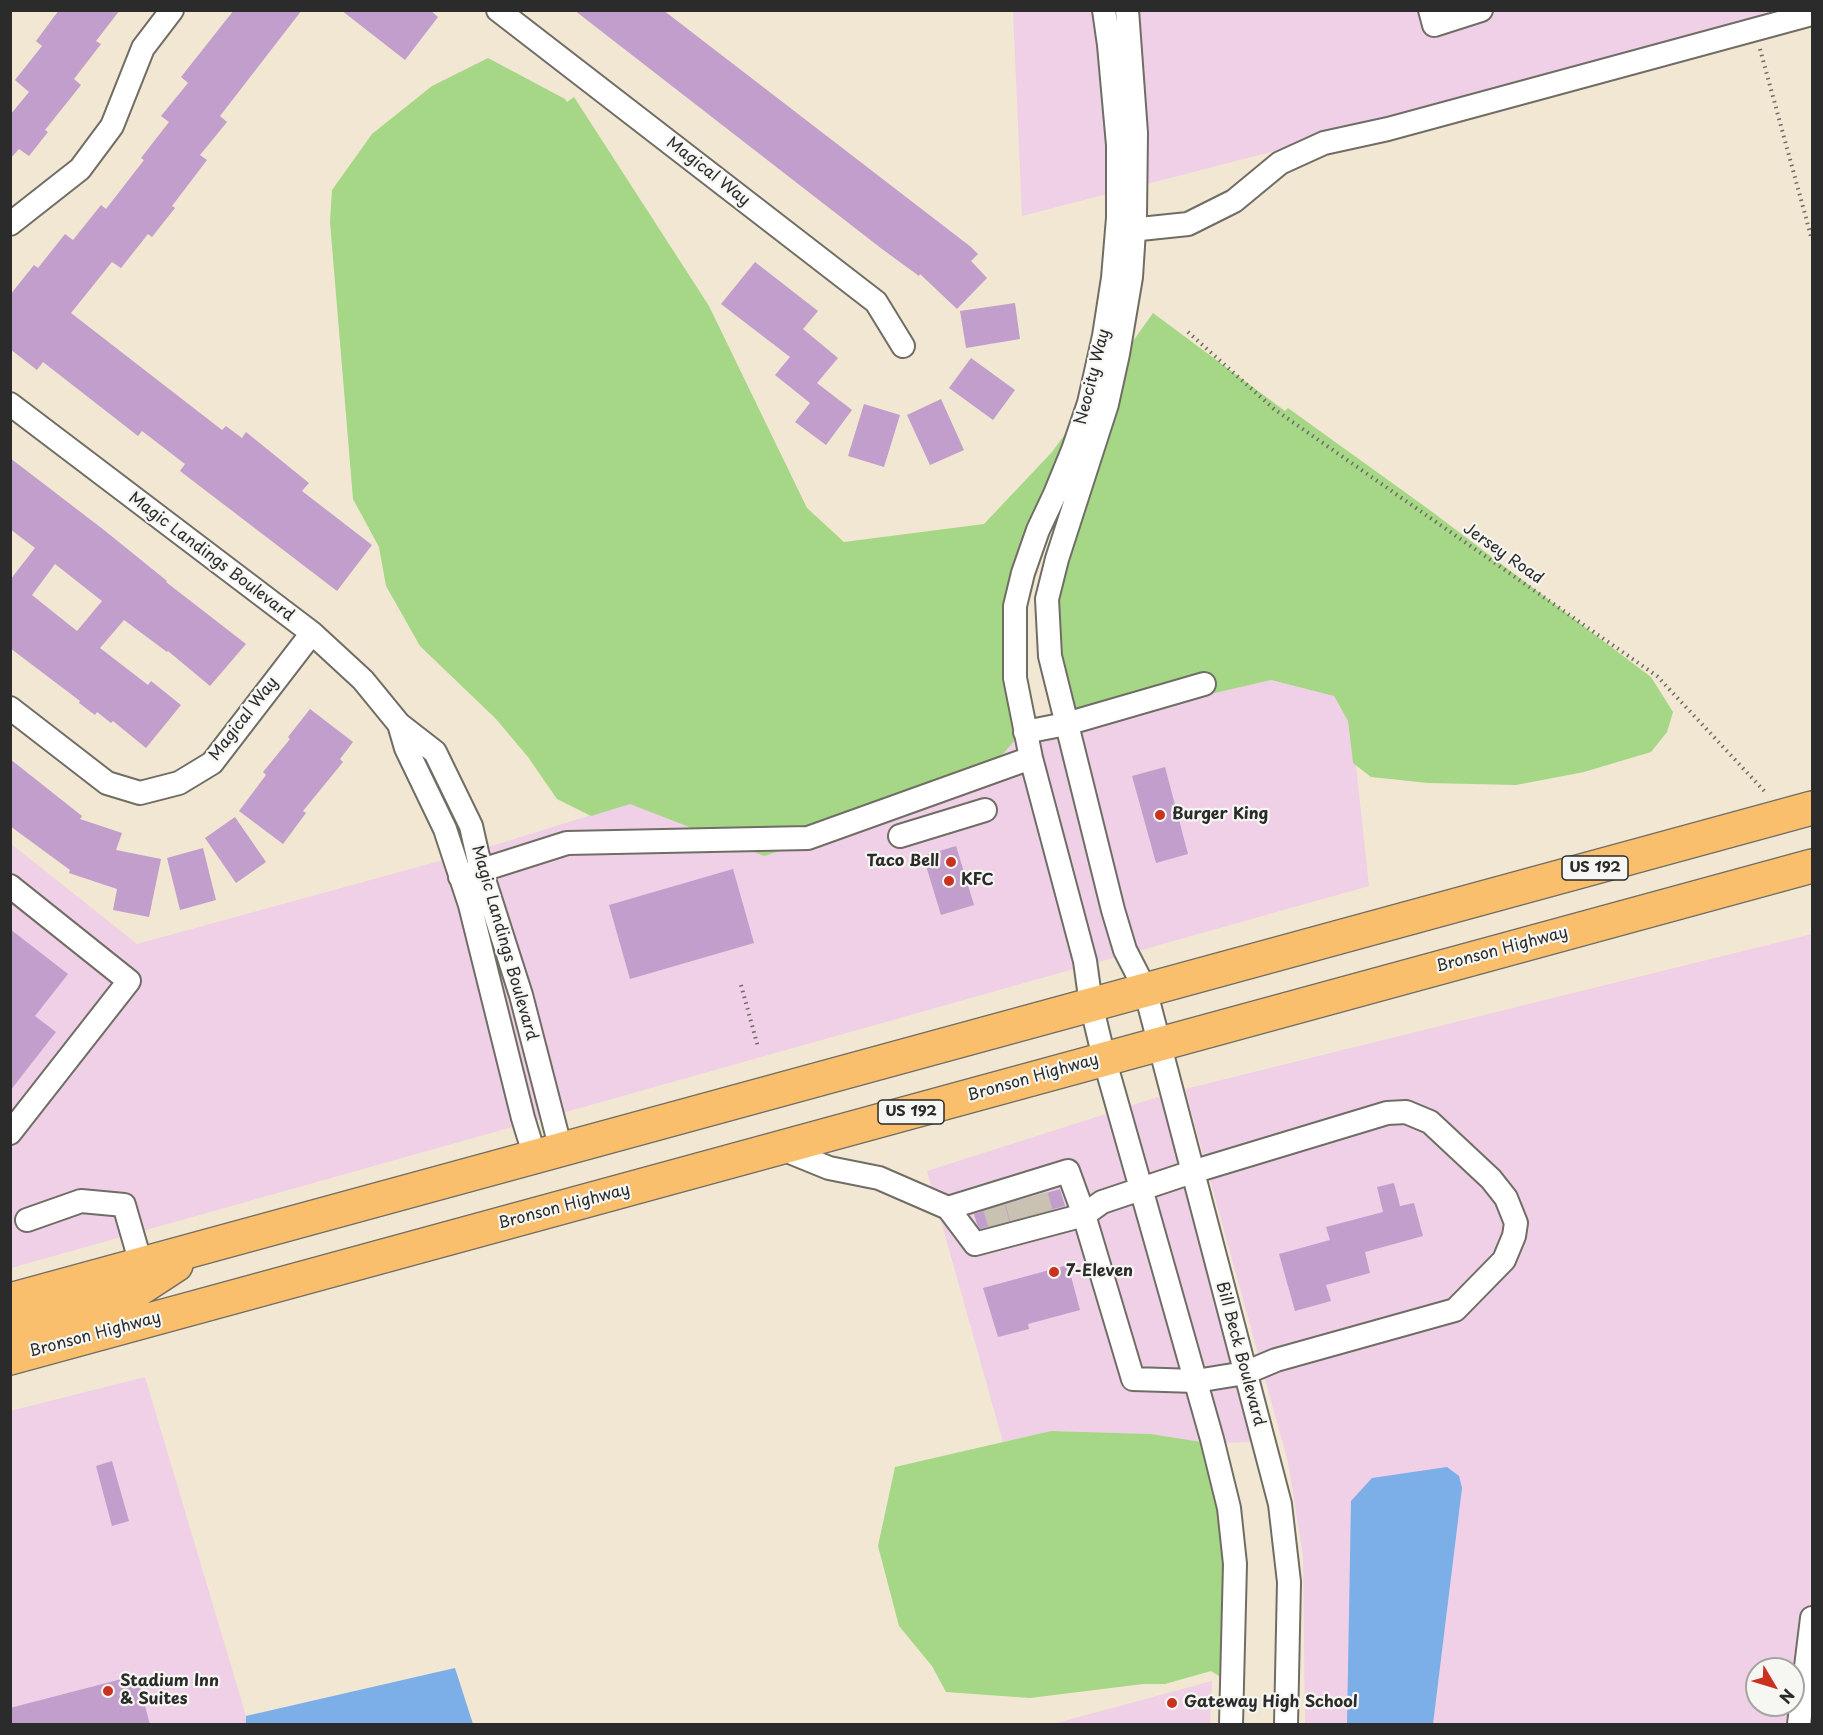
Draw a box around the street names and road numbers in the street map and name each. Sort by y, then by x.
street label: Magical Way [662,133,754,211]
street label: Neocity Way [1072,327,1114,427]
street label: Magic Landings Boulevard [125,489,297,625]
street label: Jersey Road [1459,519,1547,589]
street label: Magical Way [205,673,283,765]
street label: Magic Landings Boulevard [467,843,541,1043]
road number: US 192 [1562,856,1628,880]
street label: Bronson Highway [1434,923,1570,977]
street label: Bronson Highway [965,1050,1101,1106]
road number: US 192 [878,1100,944,1124]
street label: Bronson Highway [496,1180,632,1234]
street label: Bill Beck Boulevard [1211,1280,1269,1428]
street label: Bronson Highway [27,1308,163,1362]

